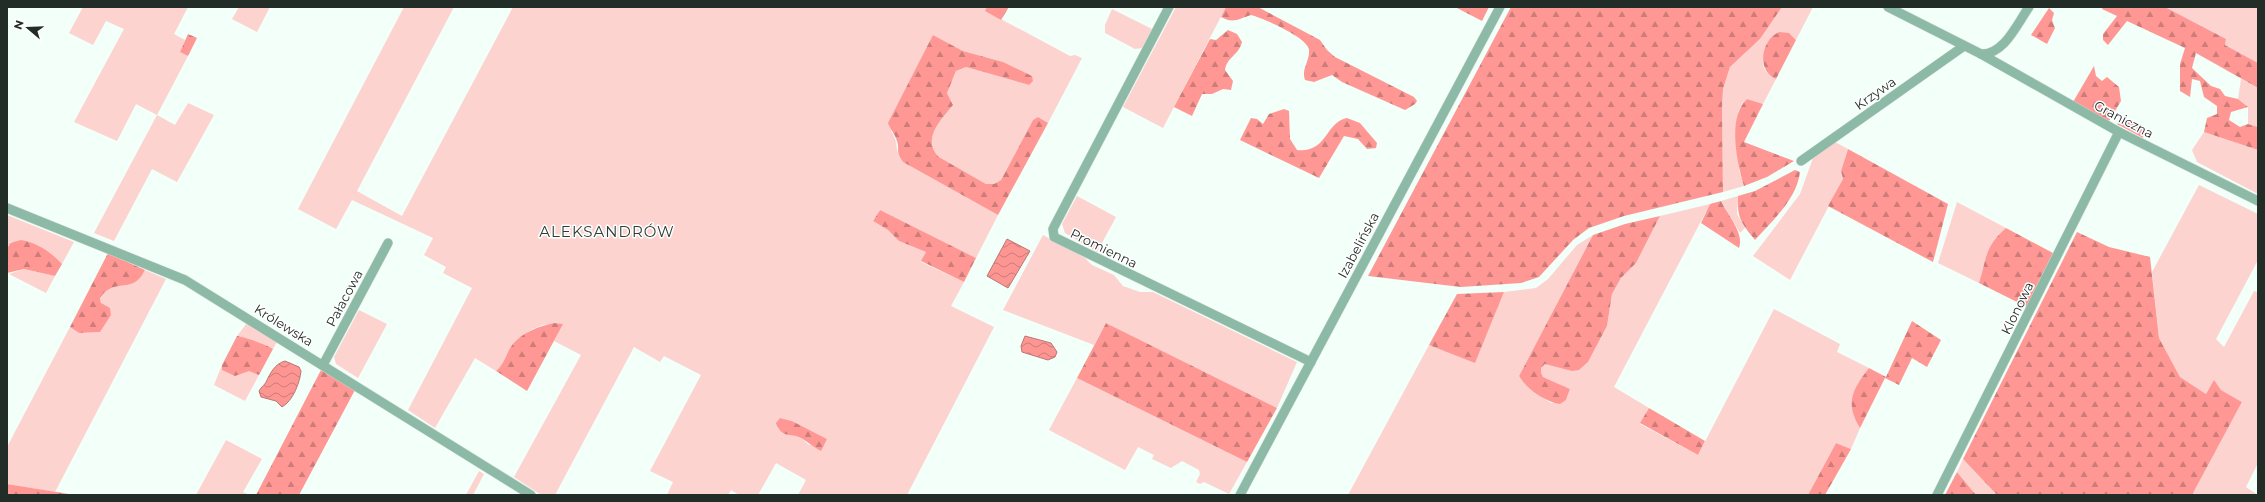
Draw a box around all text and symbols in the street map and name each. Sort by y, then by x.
north arrow [8,8,48,48]
text: N [10,18,27,31]
street label: Krzywa [1851,73,1899,113]
street label: Graniczna [2092,97,2156,141]
street label: Izabelińska [1334,209,1382,281]
district label: ALEKSANDRÓW [539,222,675,241]
street label: Promienna [1068,225,1140,271]
street label: Pałacowa [322,267,366,329]
street label: Klonowa [1997,279,2037,337]
street label: Królewska [252,301,316,349]

